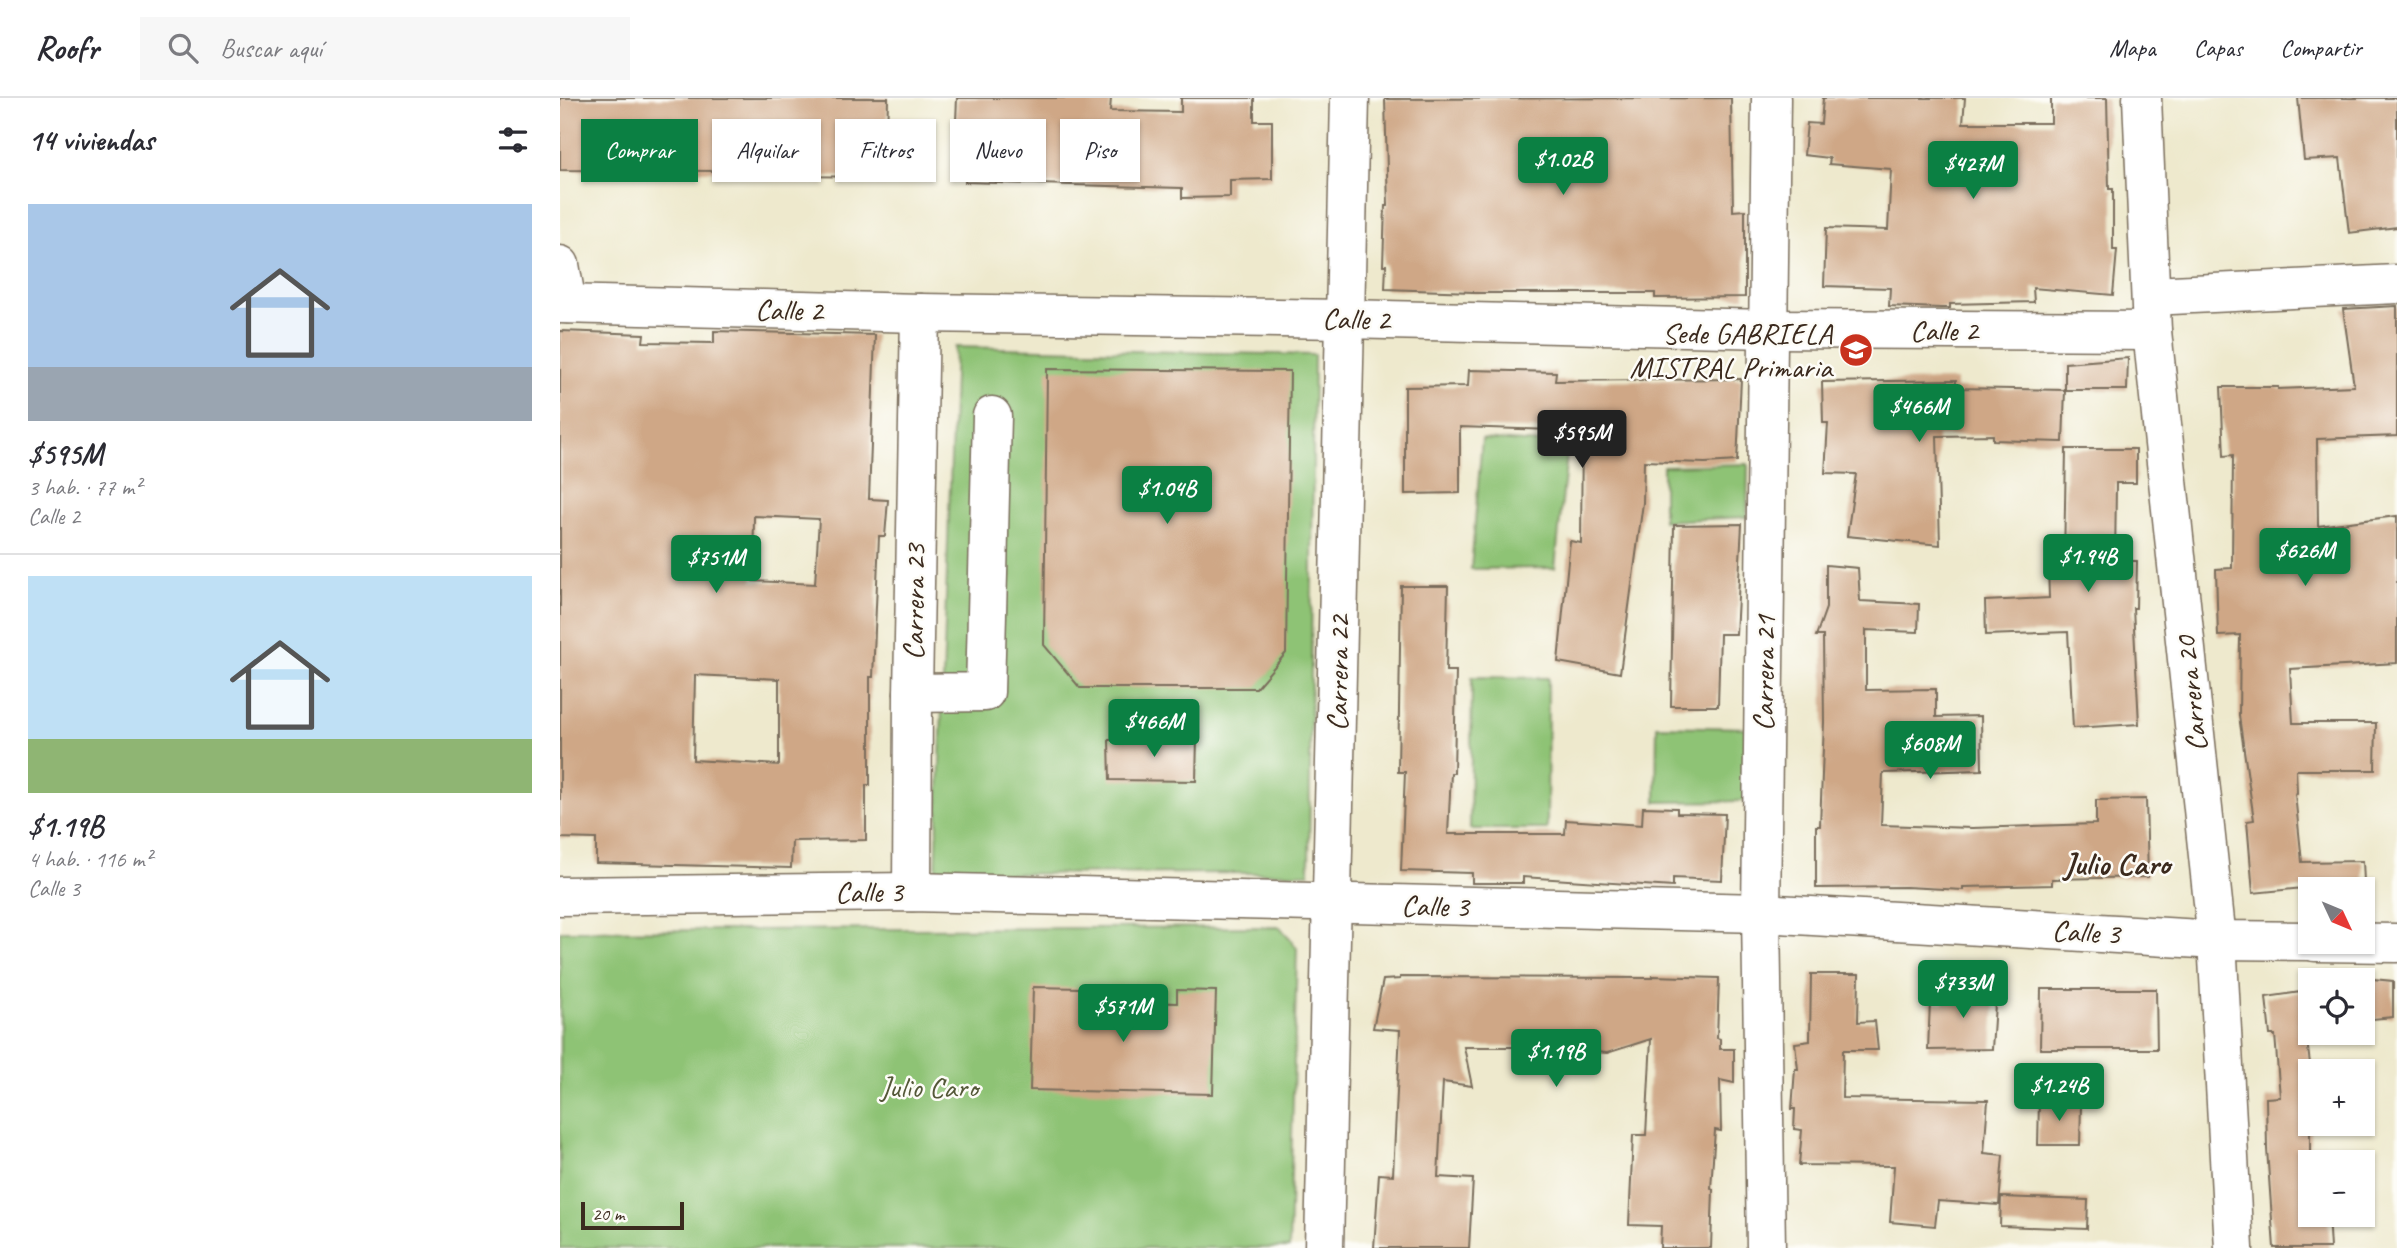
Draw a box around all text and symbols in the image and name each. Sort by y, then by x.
search box [140,17,630,80]
text: Roofr [35,27,98,69]
icon: search [164,29,202,67]
text: Buscar aquí [220,32,322,65]
text: Mapa [2109,33,2156,63]
text: Capas [2194,33,2242,63]
text: Compartir [2280,33,2362,63]
chip: Comprar [581,119,698,182]
chip: Alquilar [712,119,821,182]
chip: Filtros [835,119,936,182]
chip: Nuevo [950,119,1046,182]
chip: Piso [1060,119,1140,182]
text: 14 viviendas [28,121,154,159]
icon: filters [494,121,532,159]
pin: $1.02B [1506,138,1620,197]
pin: $427M [1924,141,2022,201]
text: $1.02B [1534,145,1592,174]
text: $427M [1944,149,2002,178]
icon: home [217,250,343,376]
street label: Calle 2 [755,290,826,330]
street label: Calle 2 [1322,299,1393,339]
street label: Calle 2 [1910,311,1980,349]
place label: Sede GABRIELA MISTRAL Primaria [1629,314,1834,386]
school or university icon: Sede GABRIELA MISTRAL Primaria [1837,331,1875,369]
pin: $466M [1870,384,1968,444]
text: $466M [1889,392,1949,421]
pin: $595M [1533,410,1631,470]
text: $595M [1553,418,1611,447]
text: $595M [28,435,103,473]
pin: $1.04B [1110,466,1224,526]
text: 3 hab. · 77 m² [28,473,141,502]
text: $1.04B [1138,474,1196,503]
text: Calle 2 [28,502,80,531]
pin: $626M [2256,528,2354,588]
pin: $1.94B [2031,534,2145,594]
pin: $751M [667,536,765,595]
text: $626M [2275,536,2335,565]
street label: Carrera 23 [894,541,934,660]
text: $1.94B [2059,542,2117,571]
text: $751M [687,543,745,572]
street label: Carrera 22 [1318,612,1358,731]
street label: Carrera 21 [1744,613,1784,731]
icon: home [217,622,343,748]
street label: Carrera 20 [2166,632,2216,754]
pin: $466M [1105,700,1203,759]
text: $466M [1124,707,1184,736]
pin: $608M [1881,722,1979,781]
text: $608M [1901,729,1959,758]
text: $1.19B [28,807,103,845]
district label: Julio Caro [2062,843,2173,884]
text: 4 hab. · 116 m² [28,845,152,874]
street label: Calle 3 [835,872,906,912]
text: Calle 3 [28,874,80,903]
north arrow [2298,877,2375,954]
map controls [2298,877,2375,1227]
street label: Calle 3 [1401,886,1472,926]
street label: Calle 3 [2051,911,2123,953]
pin: $733M [1914,960,2012,1020]
text: $733M [1934,968,1992,997]
button: locate [2298,968,2375,1045]
pin: $571M [1074,984,1172,1044]
text: $571M [1094,992,1152,1021]
pin: $1.19B [1499,1030,1613,1089]
text: $1.19B [1527,1037,1585,1066]
button: + [2298,1059,2375,1136]
pin: $1.24B [2002,1063,2116,1123]
park label: Julio Caro [878,1068,981,1106]
text: $1.24B [2030,1071,2088,1100]
button: − [2298,1150,2375,1227]
scale bar [581,1199,684,1231]
text: 20 m [592,1202,624,1226]

